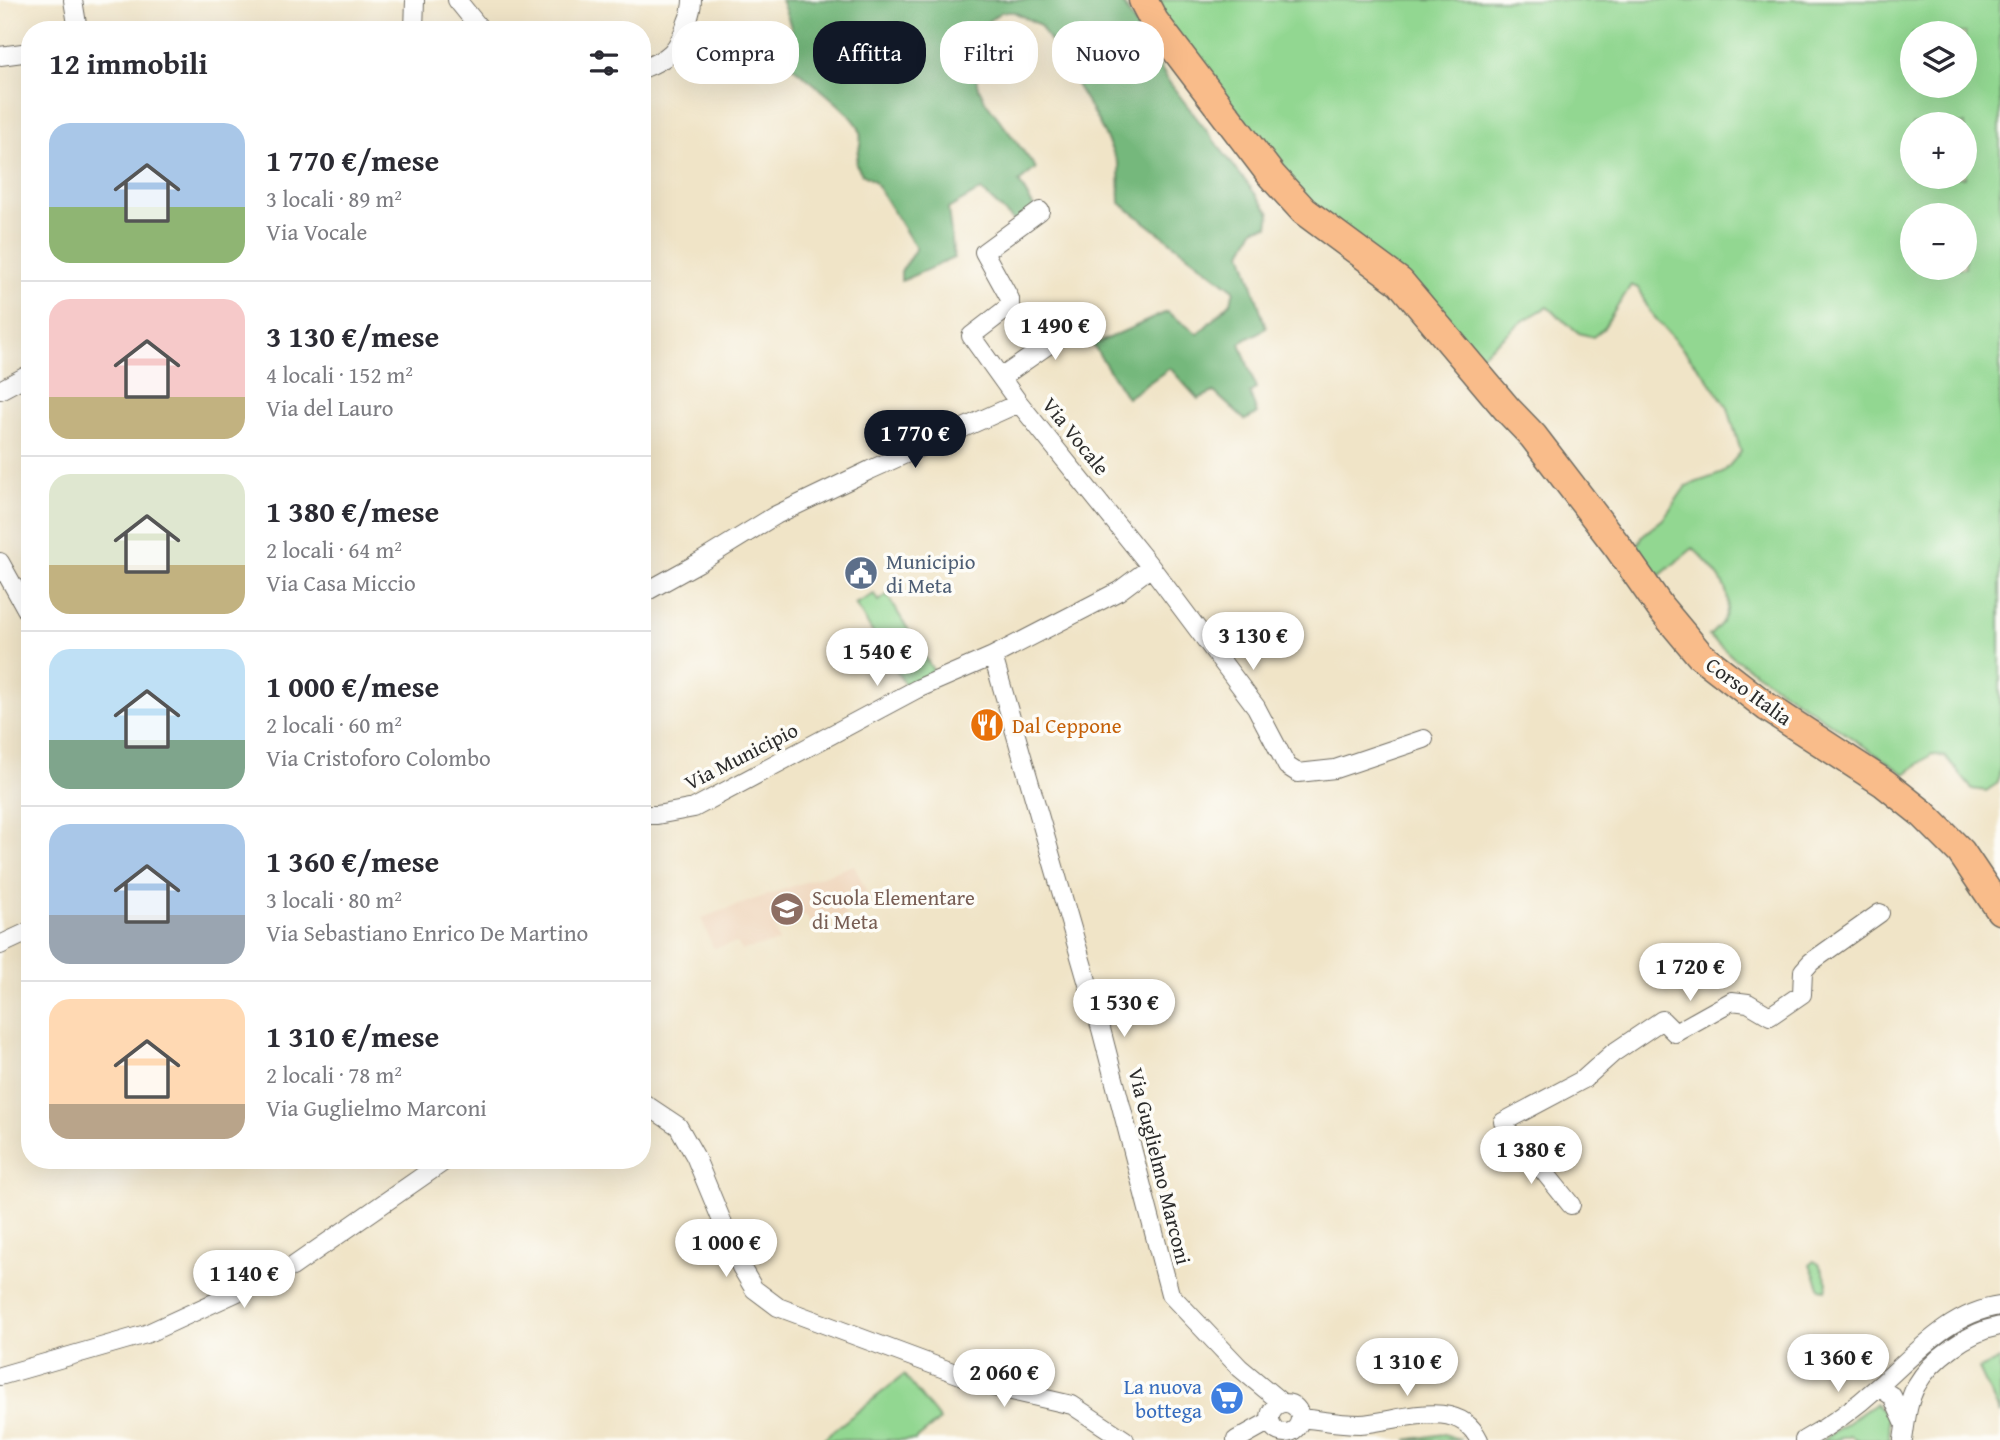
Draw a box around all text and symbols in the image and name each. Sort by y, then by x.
chip: Compra [672,21,799,84]
chip: Affitta [813,21,926,84]
chip: Filtri [940,21,1038,84]
chip: Nuovo [1052,21,1164,84]
map controls [1900,21,1977,280]
button: layers [1900,21,1977,98]
text: 12 immobili [49,41,208,85]
icon: filters [585,44,623,82]
button: + [1900,112,1977,189]
text: 1 770 €/mese [266,138,439,182]
icon: home [105,151,189,235]
text: 3 locali · 89 m² [266,182,402,215]
button: − [1900,203,1977,280]
text: Via Vocale [266,215,367,248]
pin: 1 490 € [990,302,1120,362]
text: 1 490 € [1020,308,1090,341]
text: 3 130 €/mese [266,314,439,358]
icon: home [105,327,189,411]
text: 4 locali · 152 m² [266,358,413,391]
street label: Via Vocale [1035,390,1117,482]
text: Via del Lauro [266,391,393,424]
pin: 1 770 € [850,410,980,470]
text: 1 770 € [880,416,950,449]
text: 1 380 €/mese [266,489,439,533]
icon: home [105,502,189,586]
text: 2 locali · 64 m² [266,533,402,566]
place label: Municipio di Meta [886,546,975,601]
public building icon: Municipio di Meta [842,554,880,592]
text: Via Casa Miccio [266,566,416,599]
pin: 3 130 € [1188,612,1318,672]
text: 3 130 € [1218,618,1288,651]
pin: 1 540 € [812,628,942,688]
text: 1 540 € [842,634,912,667]
street label: Corso Italia [1699,649,1799,733]
text: 1 000 €/mese [266,664,439,708]
icon: home [105,677,189,761]
restaurant icon: Dal Ceppone [968,706,1006,744]
text: 2 locali · 60 m² [266,708,402,741]
place label: Dal Ceppone [1012,710,1122,741]
street label: Via Municipio [679,714,803,798]
text: Via Cristoforo Colombo [266,741,491,774]
text: 1 360 €/mese [266,839,439,883]
icon: home [105,852,189,936]
place label: Scuola Elementare di Meta [812,882,975,937]
text: 3 locali · 80 m² [266,883,402,916]
school or university icon: Scuola Elementare di Meta [768,890,806,928]
text: Via Sebastiano Enrico De Martino [266,916,588,949]
pin: 1 720 € [1625,944,1755,1003]
text: 1 720 € [1655,949,1725,982]
pin: 1 530 € [1059,979,1189,1039]
text: 1 530 € [1089,985,1159,1018]
text: 1 310 €/mese [266,1014,439,1058]
icon: home [105,1027,189,1111]
text: 2 locali · 78 m² [266,1058,402,1091]
street label: Via Guglielmo Marconi [1121,1064,1199,1268]
text: Via Guglielmo Marconi [266,1091,487,1124]
pin: 1 380 € [1466,1126,1596,1186]
text: 1 380 € [1496,1132,1566,1165]
pin: 1 000 € [661,1220,791,1279]
text: 1 000 € [691,1225,761,1258]
pin: 1 140 € [179,1250,309,1310]
text: 1 140 € [209,1256,279,1289]
pin: 1 360 € [1773,1334,1903,1394]
pin: 1 310 € [1342,1338,1472,1398]
text: 1 360 € [1803,1340,1873,1373]
text: 1 310 € [1372,1344,1442,1377]
pin: 2 060 € [939,1350,1069,1409]
text: 2 060 € [969,1355,1039,1388]
place label: La nuova bottega [1124,1371,1202,1426]
supermarket icon: La nuova bottega [1208,1379,1246,1417]

